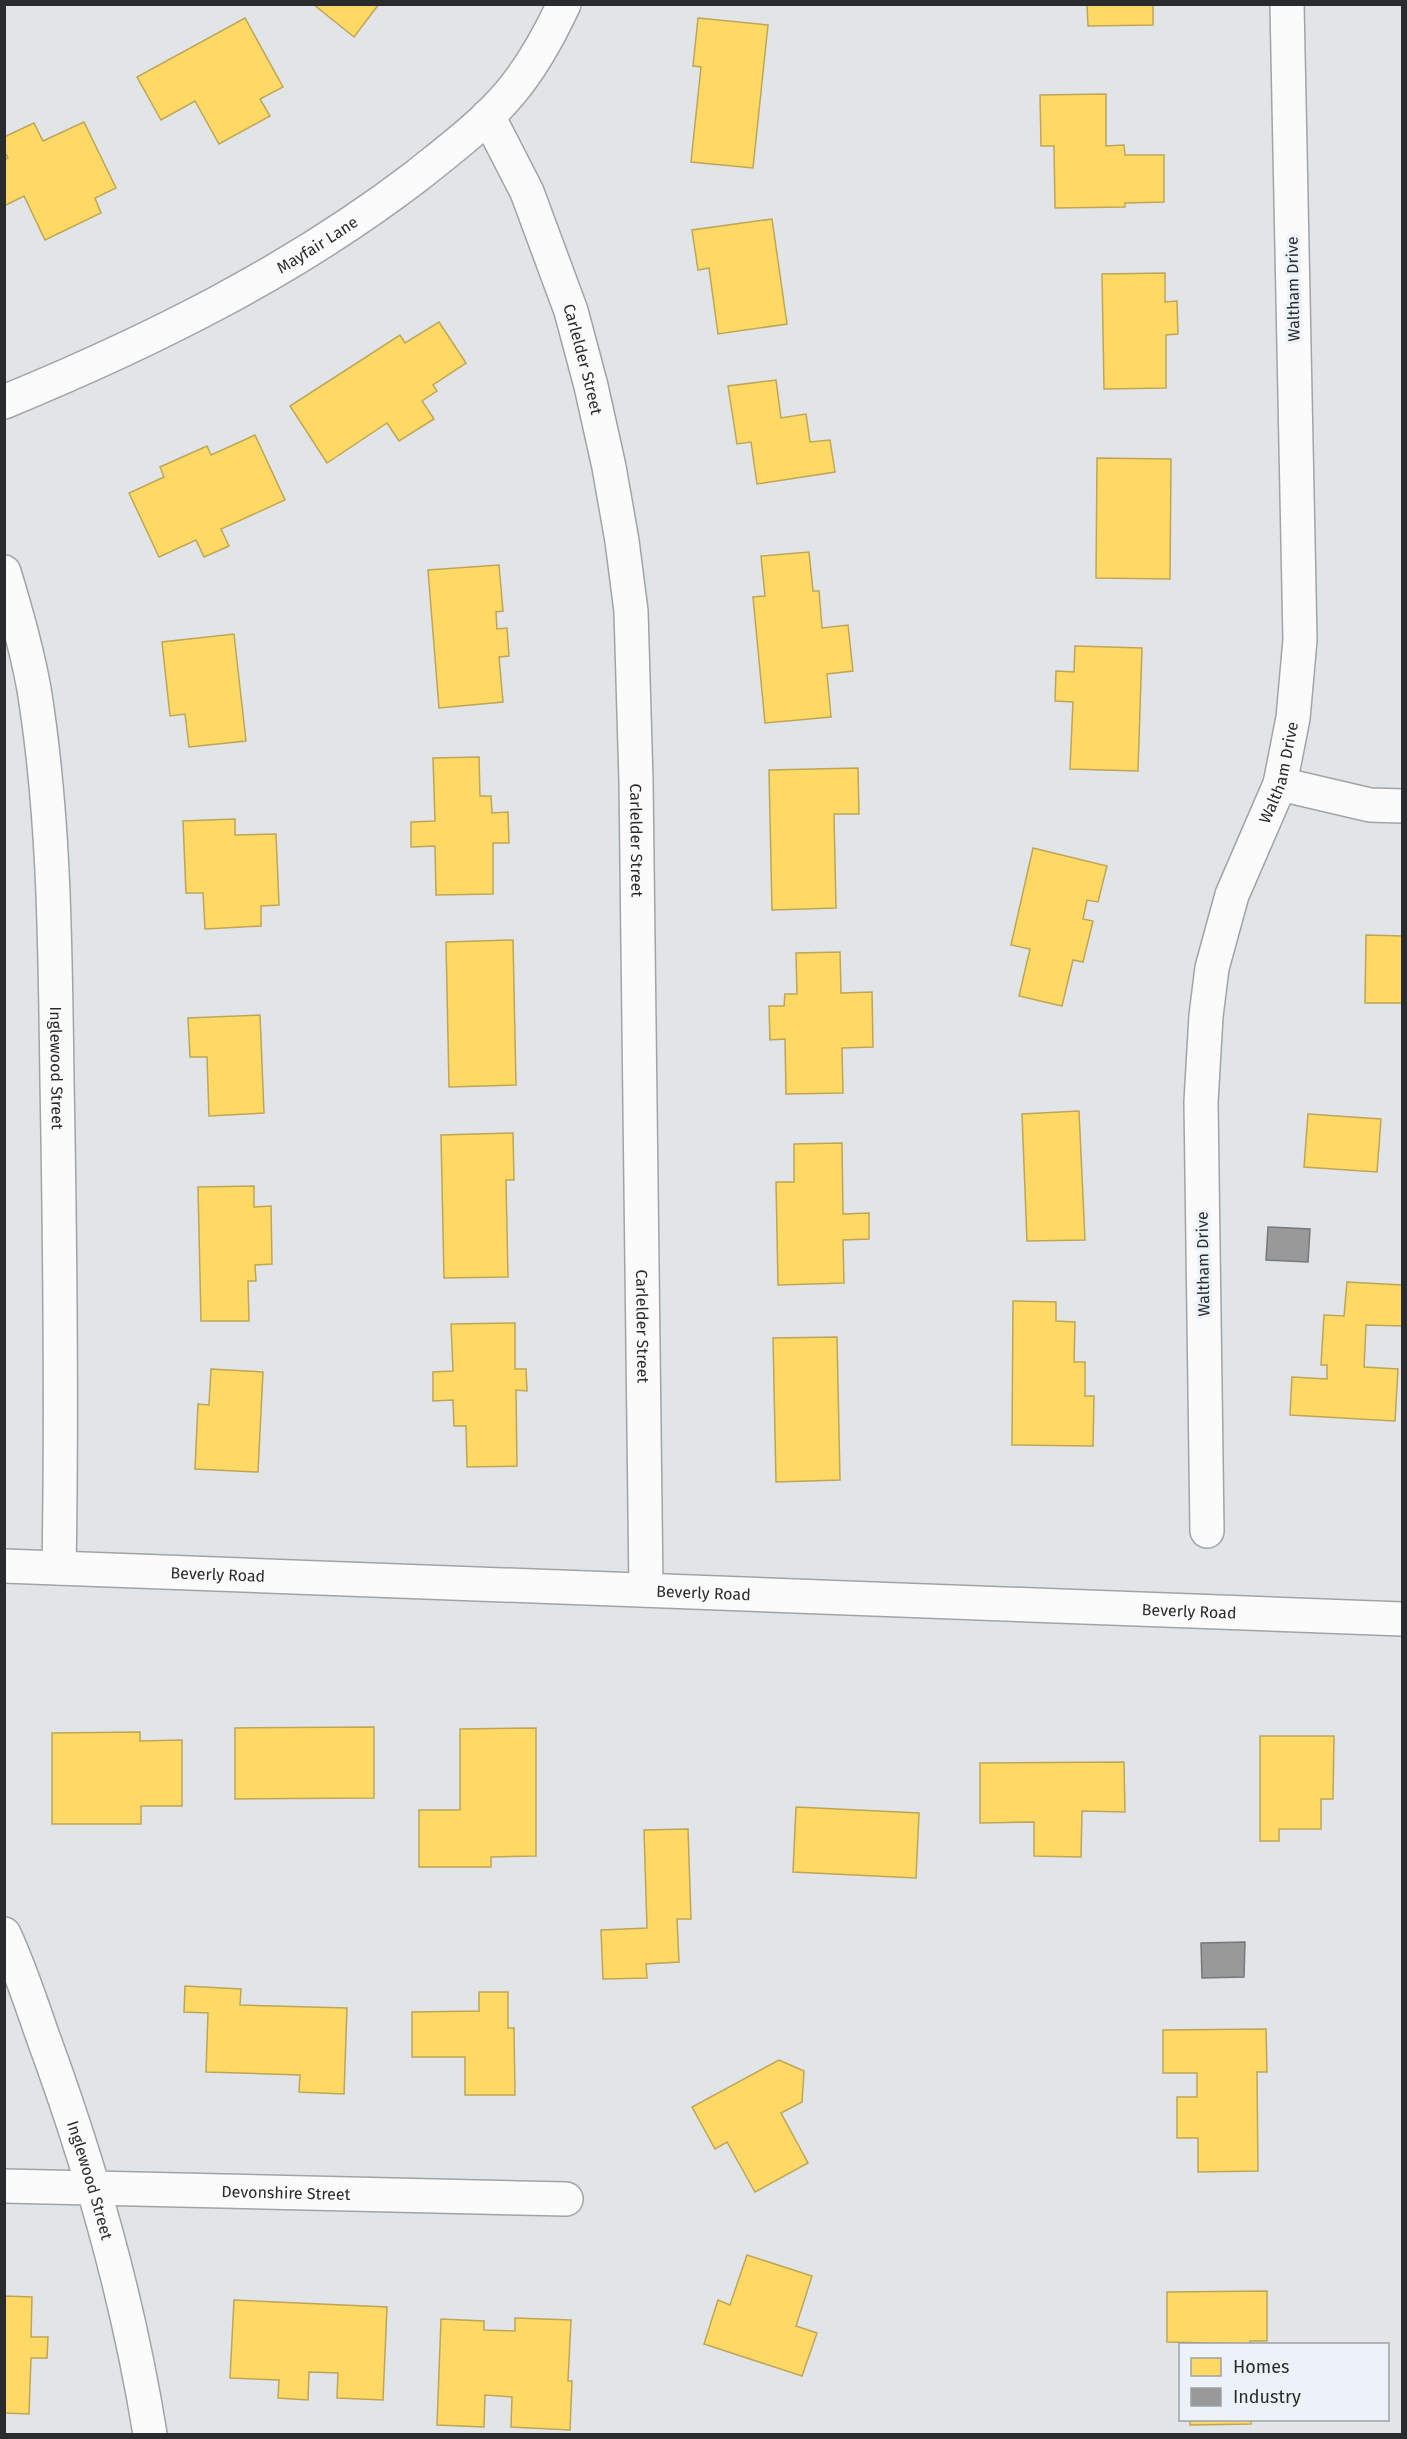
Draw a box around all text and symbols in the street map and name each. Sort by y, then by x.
street label: Mayfair Lane [273,212,361,277]
street label: Waltham Drive [1283,236,1303,342]
street label: Carlelder Street [560,301,607,417]
street label: Waltham Drive [1255,720,1302,826]
street label: Carlelder Street [627,783,647,898]
street label: Inglewood Street [46,1006,67,1130]
street label: Waltham Drive [1193,1211,1213,1317]
street label: Carlelder Street [633,1269,653,1384]
street label: Beverly Road [170,1563,266,1585]
street label: Beverly Road [656,1581,751,1604]
street label: Beverly Road [1141,1600,1237,1622]
street label: Inglewood Street [63,2118,117,2242]
street label: Devonshire Street [221,2182,351,2204]
legend [1179,2343,1389,2421]
text: Homes [1233,2356,1289,2378]
text: Industry [1233,2386,1301,2408]

